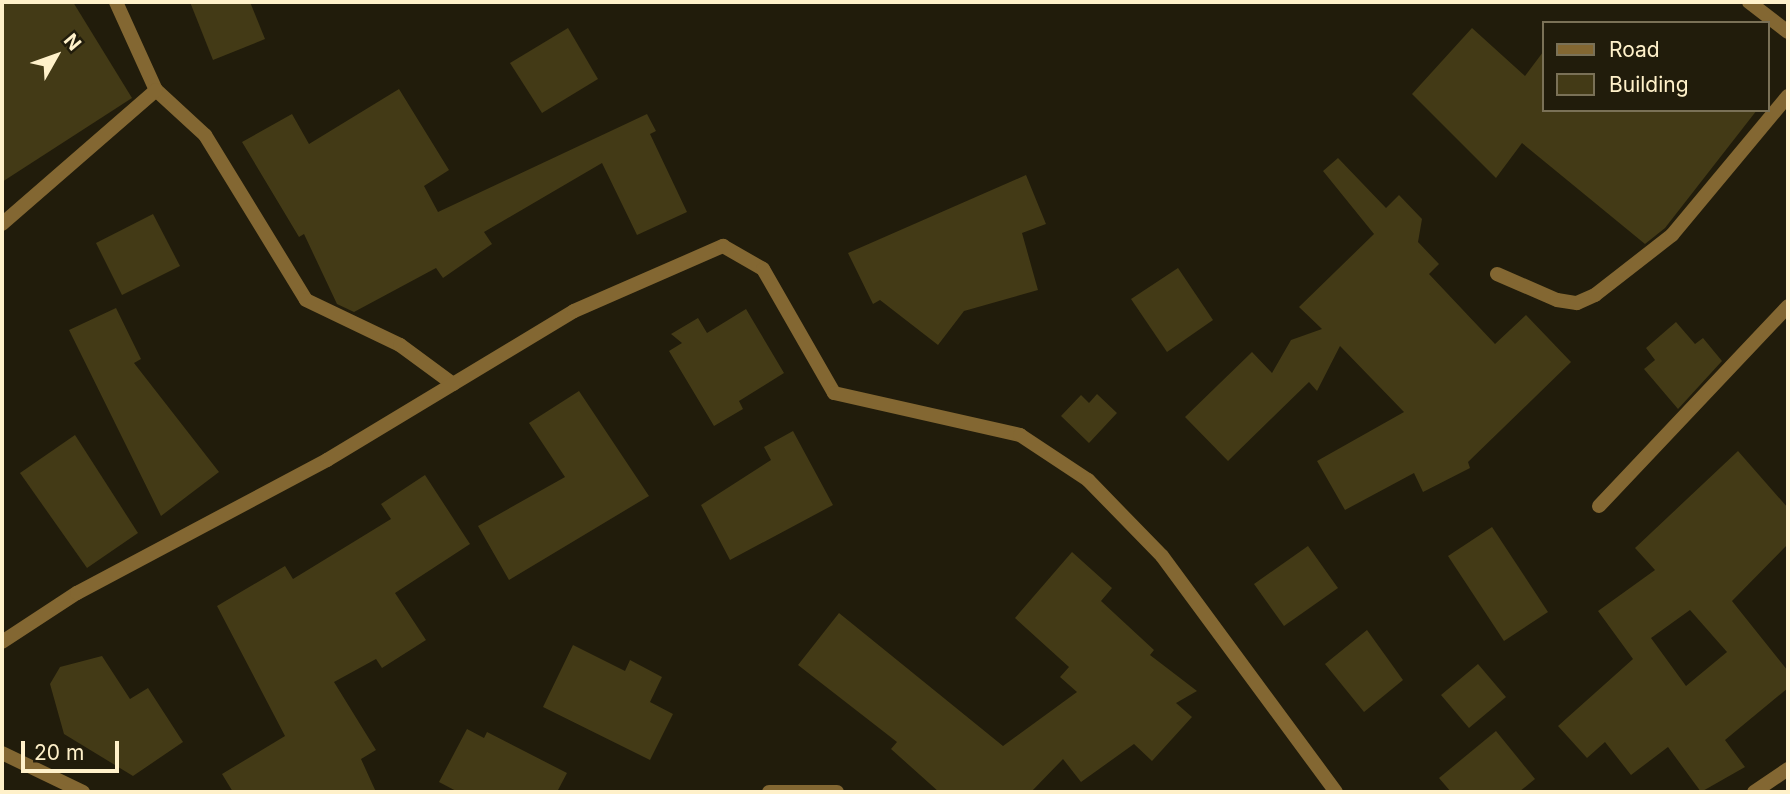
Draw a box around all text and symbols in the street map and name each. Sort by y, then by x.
north arrow [21,21,91,91]
legend [1542,21,1769,112]
text: N [59,29,86,55]
text: Road [1609,37,1660,62]
text: Building [1609,72,1689,97]
scale bar [24,728,122,772]
text: 20 m [34,740,84,765]

